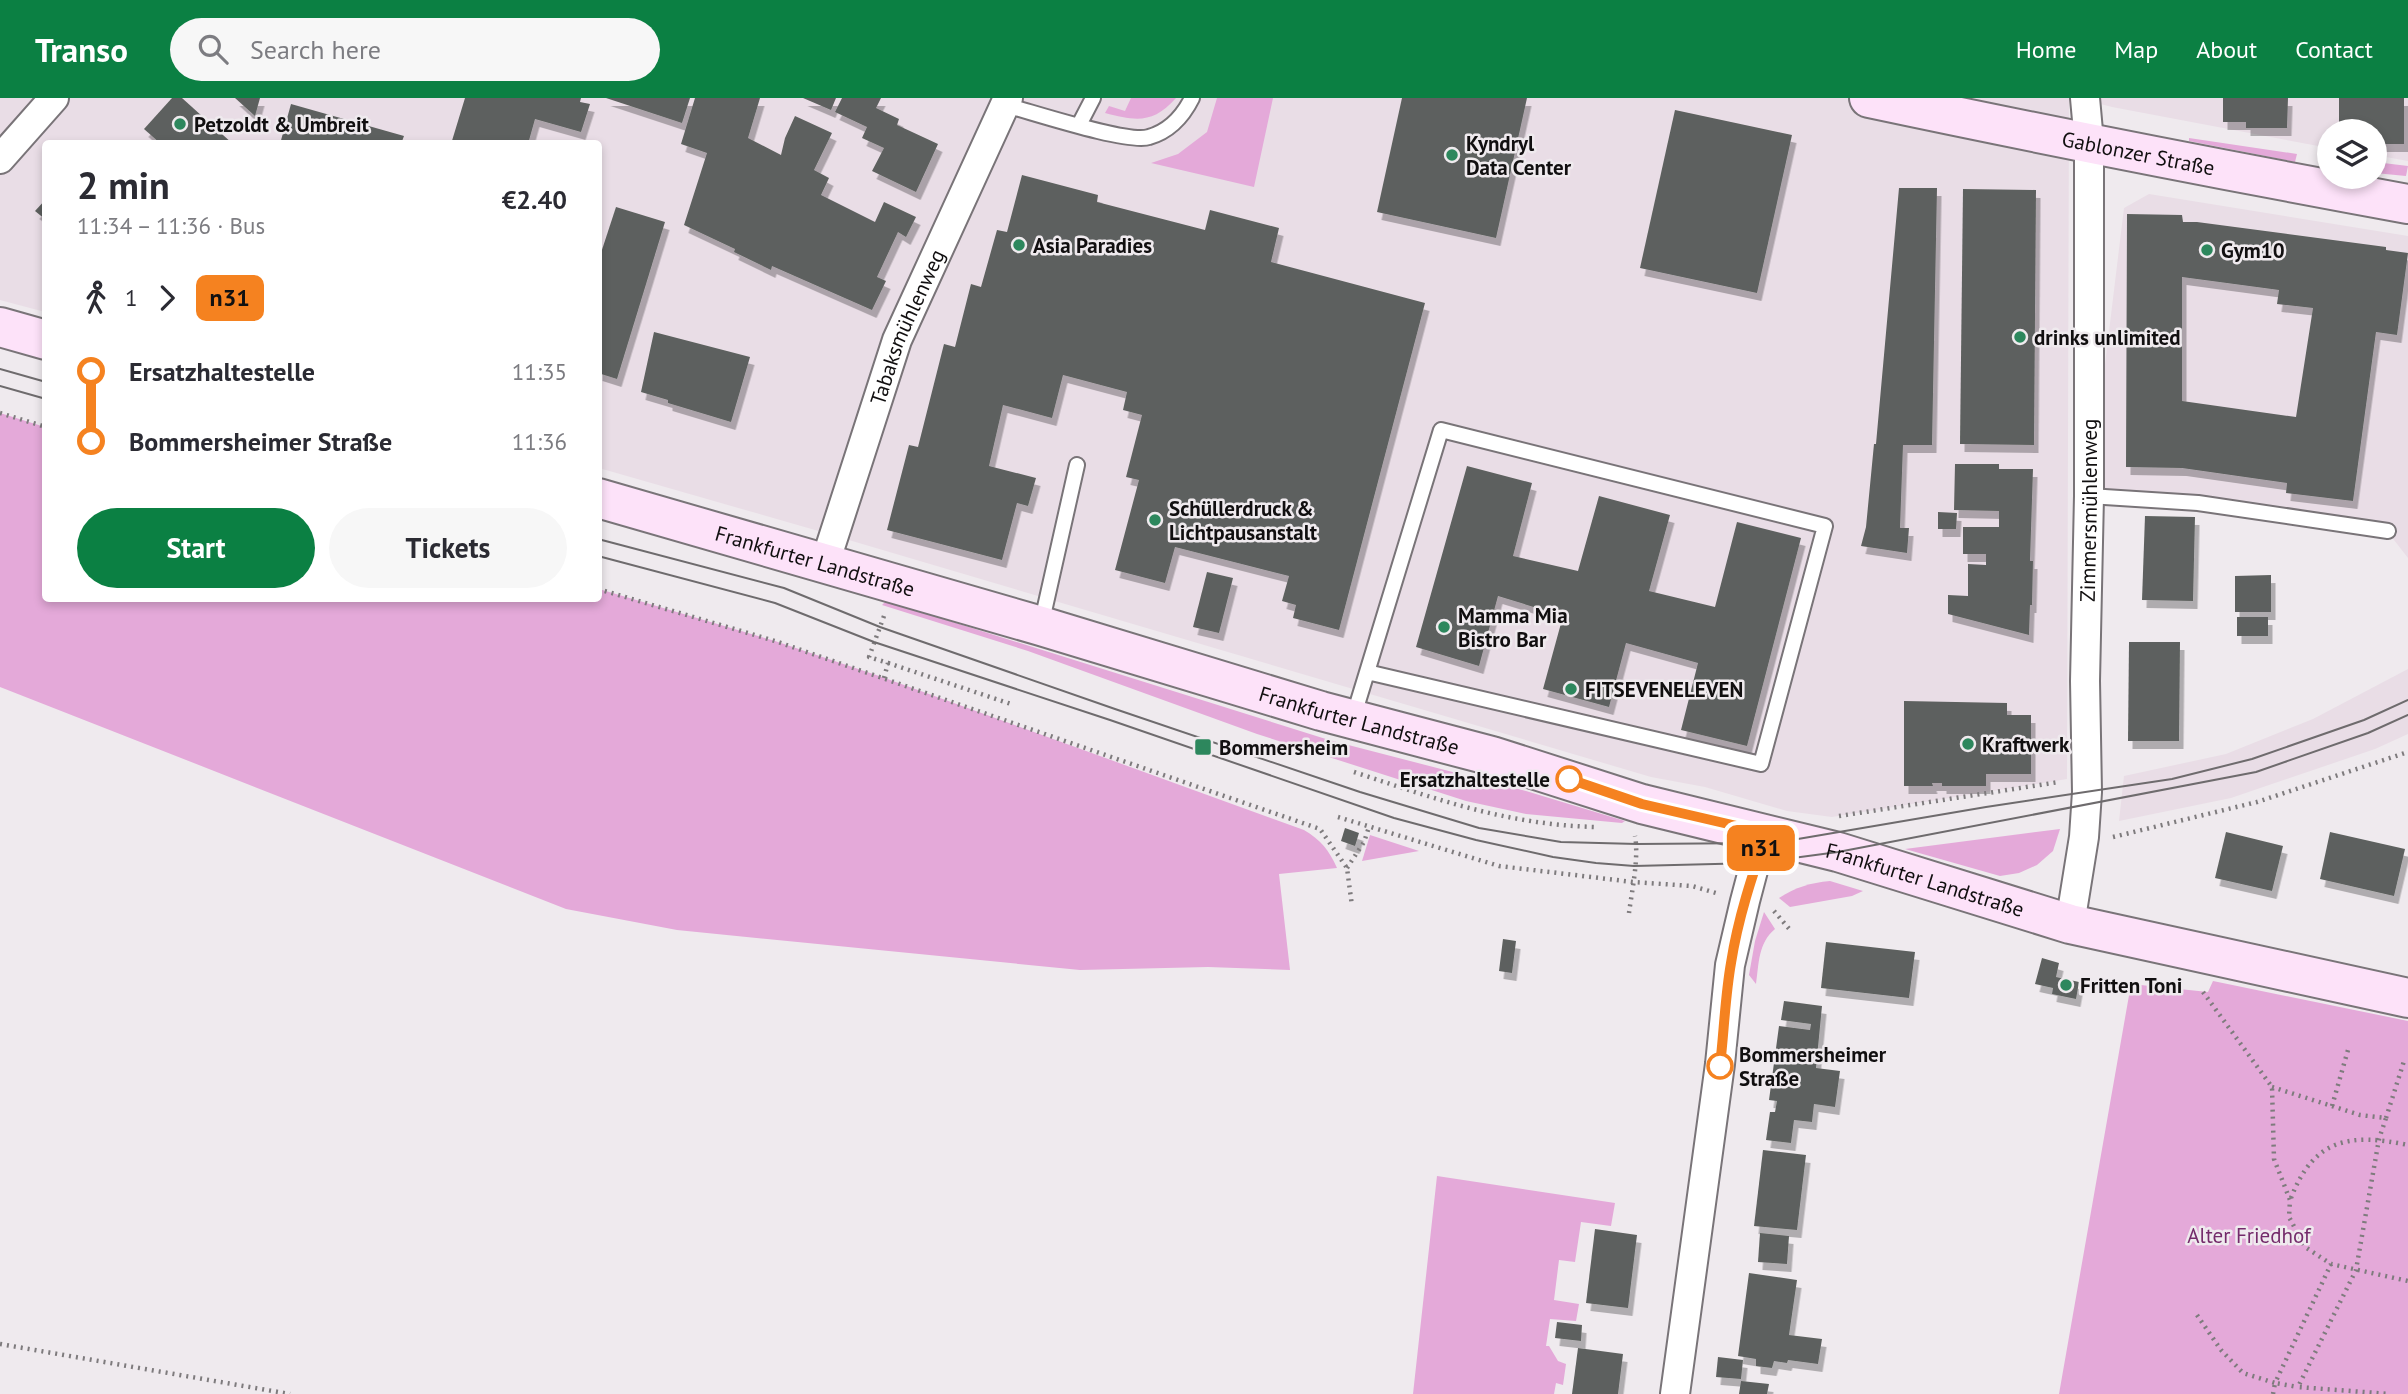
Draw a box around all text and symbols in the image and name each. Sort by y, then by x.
search box [170,18,660,81]
text: Transo [35,28,128,71]
icon: search [194,30,232,68]
text: Search here [250,33,381,66]
text: Home [2016,34,2076,65]
text: Map [2114,34,2158,65]
text: About [2196,34,2257,65]
text: Contact [2295,34,2373,65]
place label: Petzoldt & Umbreit [194,111,370,138]
marker: Petzoldt & Umbreit [172,116,188,132]
map controls [2317,119,2387,189]
button: layers [2317,119,2387,189]
street label: Gablonzer Straße [2060,125,2217,181]
place label: Kyndryl Data Center [1466,130,1572,181]
marker: Kyndryl Data Center [1444,147,1460,163]
text: 2 min [77,160,170,209]
text: €2.40 [502,183,567,216]
text: 11:34 – 11:36 · Bus [77,211,265,240]
place label: Asia Paradies [1033,232,1152,259]
marker: Asia Paradies [1011,237,1027,253]
place label: Gym10 [2221,237,2285,264]
marker: Gym10 [2199,242,2215,258]
street label: Tabaksmühlenweg [864,245,950,408]
icon: walk [77,279,115,317]
icon: forward [148,279,186,317]
text: n31 [210,282,250,313]
text: 1 [125,283,138,312]
place label: drinks unlimited [2034,324,2181,351]
marker: drinks unlimited [2012,329,2028,345]
text: Ersatzhaltestelle [129,355,315,388]
text: 11:35 [512,357,567,386]
street label: Zimmersmühlenweg [2073,419,2103,602]
text: Bommersheimer Straße [129,425,392,458]
text: 11:36 [512,427,567,456]
place label: Schüllerdruck & Lichtpausanstalt [1169,495,1318,546]
button: Start [77,508,315,588]
button: Tickets [329,508,567,588]
marker: Schüllerdruck & Lichtpausanstalt [1147,512,1163,528]
street label: Frankfurter Landstraße [712,519,918,602]
place label: Mamma Mia Bistro Bar [1458,602,1568,653]
marker: Mamma Mia Bistro Bar [1436,619,1452,635]
place label: FITSEVENELEVEN [1585,676,1743,703]
street label: Frankfurter Landstraße [1256,680,1462,760]
marker: FITSEVENELEVEN [1563,681,1579,697]
place label: Kraftwerk [1982,731,2070,758]
place label: Bommersheim [1219,734,1348,761]
marker: Kraftwerk [1960,736,1976,752]
marker: Bommersheim [1193,737,1213,757]
place label: Ersatzhaltestelle [1400,766,1550,793]
marker: Ersatzhaltestelle [1556,766,1582,792]
line badge: n31 [1721,825,1801,871]
text: n31 [1741,832,1781,863]
street label: Frankfurter Landstraße [1823,836,2028,923]
place label: Fritten Toni [2080,972,2182,999]
marker: Fritten Toni [2058,977,2074,993]
place label: Bommersheimer Straße [1739,1041,1887,1092]
marker: Bommersheimer Straße [1707,1053,1733,1079]
park label: Alter Friedhof [2187,1222,2312,1249]

